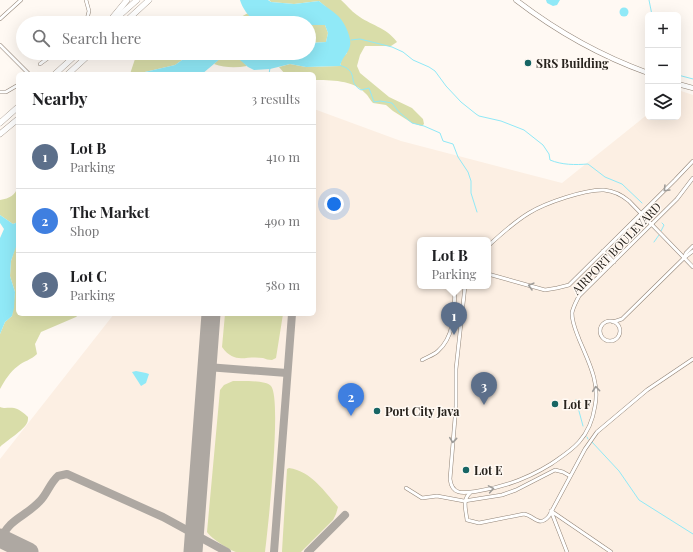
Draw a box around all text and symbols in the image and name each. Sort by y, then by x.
map controls [645,12,681,120]
button: + [645,12,681,48]
search box [16,16,316,60]
icon: search [30,27,52,49]
text: Search here [62,28,141,48]
button: − [645,48,681,84]
place label: SRS Building [536,55,609,71]
marker: SRS Building [523,58,533,68]
button: layers [645,84,681,120]
text: Nearby [32,87,87,109]
text: 3 results [251,90,300,107]
text: Lot B [70,138,106,158]
text: 1 [43,148,47,165]
text: 410 m [266,148,300,165]
text: Parking [70,158,115,175]
one-way arrow [663,184,671,192]
your location [324,194,344,214]
street label: AIRPORT BOULEVARD [567,198,664,298]
text: The Market [70,202,150,222]
text: 2 [42,212,48,229]
text: 490 m [264,212,300,229]
text: Shop [70,222,99,239]
popup [417,237,491,289]
text: Lot B [432,245,468,265]
text: Parking [432,265,476,282]
text: Lot C [70,266,107,286]
text: 3 [42,276,48,293]
text: 580 m [265,276,300,293]
one-way arrow [527,283,534,291]
text: Parking [70,286,115,303]
pin: 1 [441,302,467,335]
pin: 3 [471,372,497,405]
pin: 2 [338,383,364,416]
one-way arrow [591,386,600,392]
place label: Lot F [563,396,591,412]
marker: Lot F [550,399,560,409]
place label: Port City Java [385,403,460,419]
marker: Port City Java [372,406,382,416]
one-way arrow [449,437,458,443]
place label: Lot E [474,462,503,478]
marker: Lot E [461,465,471,475]
one-way arrow [488,485,495,494]

